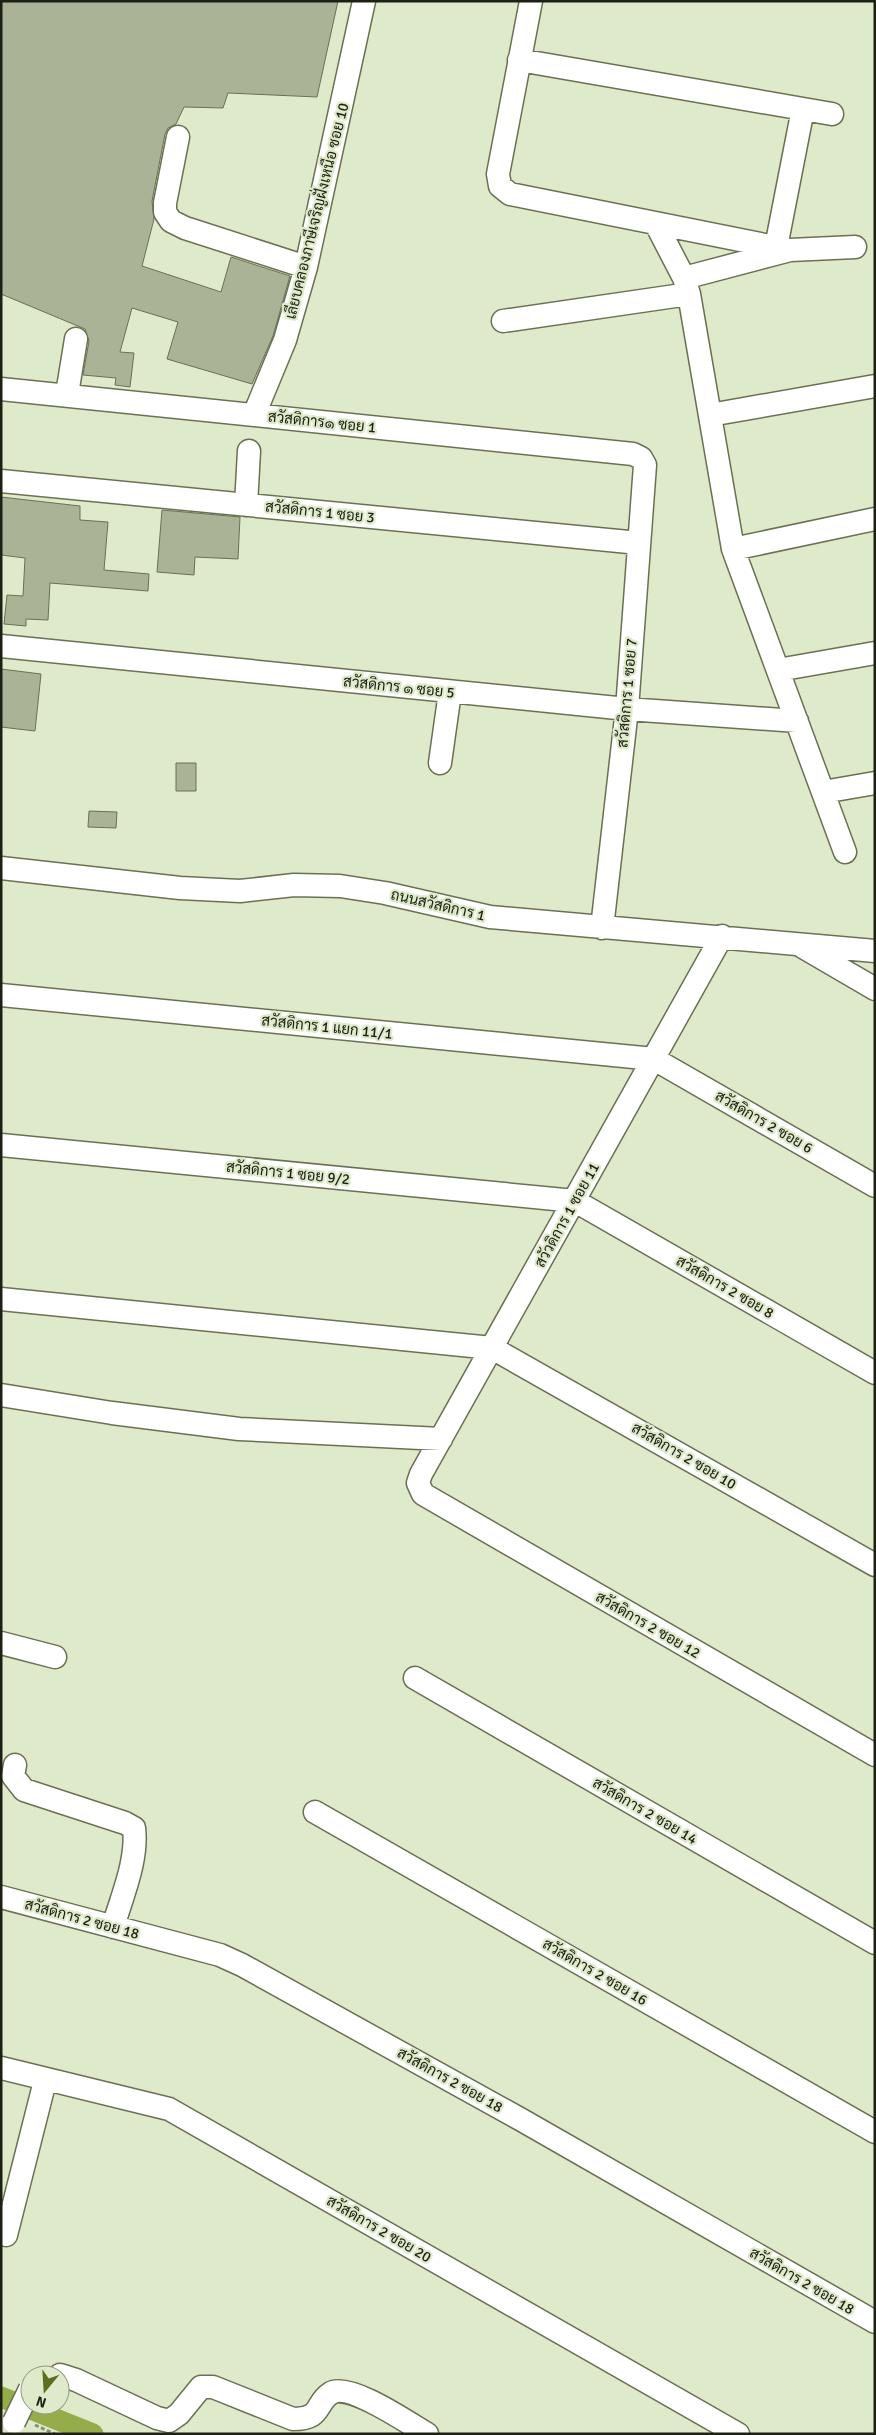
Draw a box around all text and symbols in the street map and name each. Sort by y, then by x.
street label: เลียบคลองภาษีเจริญฝั่งเหนือ ซอย 10 [276,100,353,321]
street label: สวัสดิการ๑ ซอย 1 [267,407,377,437]
street label: สวัสดิการ 1 ซอย 3 [264,497,376,527]
street label: สวัสดิการ 1 ซอย 7 [613,637,641,749]
street label: สวัสดิการ ๑ ซอย 5 [342,672,456,702]
street label: ถนนสวัสดิการ 1 [389,885,487,925]
street label: สวัสดิการ 1 แยก 11/1 [261,1011,393,1043]
street label: สวัสดิการ 2 ซอย 6 [712,1087,816,1157]
street label: สวัสดิการ 1 ซอย 9/2 [225,1158,351,1188]
street label: สวัวดิการ 1 ซอย 11 [531,1159,603,1271]
street label: สวัสดิการ 2 ซอย 8 [673,1252,777,1322]
street label: สวัสดิการ 2 ซอย 10 [628,1419,740,1493]
street label: สวัสดิการ 2 ซอย 12 [592,1588,704,1662]
street label: สวัสดิการ 2 ซอย 14 [589,1774,701,1848]
street label: สวัสดิการ 2 ซอย 18 [23,1895,141,1943]
street label: สวัสดิการ 2 ซอย 16 [539,1935,651,2009]
street label: สวัสดิการ 2 ซอย 18 [394,2044,506,2116]
street label: สวัสดิการ 2 ซอย 20 [323,2192,435,2266]
street label: สวัสดิการ 2 ซอย 18 [746,2244,858,2318]
north arrow [20,2365,70,2415]
text: N [34,2392,48,2411]

